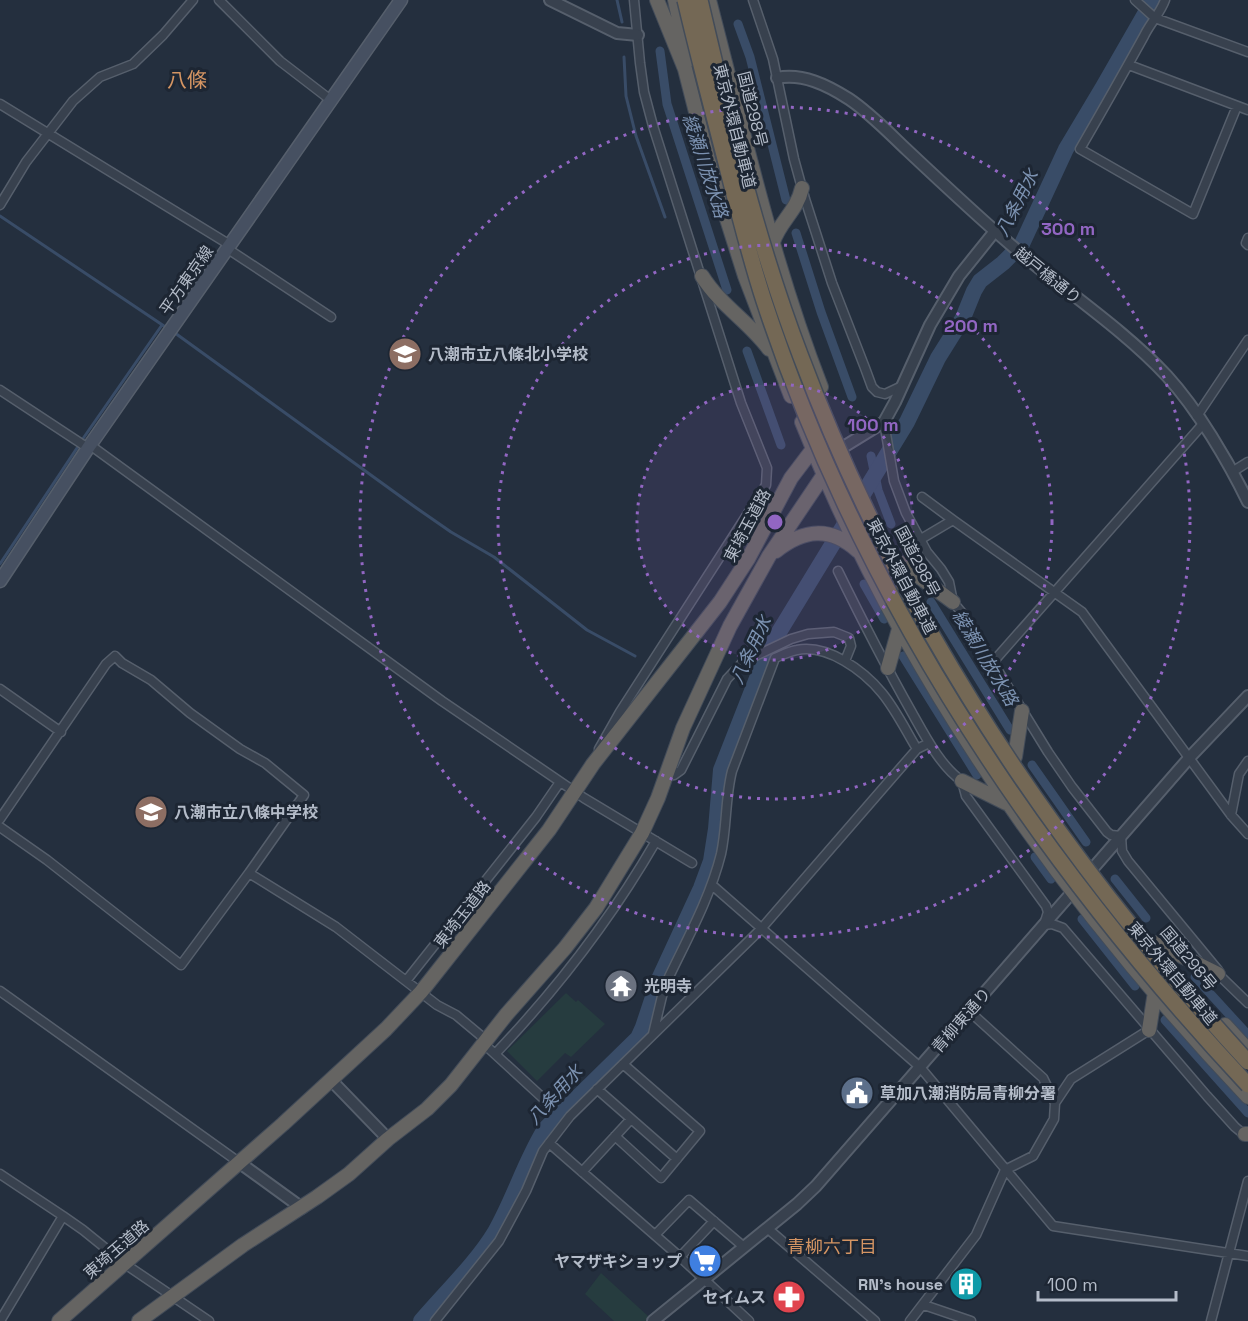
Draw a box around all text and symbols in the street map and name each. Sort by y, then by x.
street label: 東京外環自動車道 [709,61,760,191]
district label: 八條 [167,67,207,93]
street label: 国道298号 [733,69,772,149]
water label: 綾瀬川放水路 [678,111,734,223]
water label: 八条用水 [990,164,1044,240]
text: 300 m [1041,217,1095,240]
street label: 平方東京線 [155,241,218,319]
street label: 越戸橋通り [1010,242,1085,309]
text: 200 m [944,314,998,337]
school or university icon: 八潮市立八條北小学校 [387,336,423,372]
place label: 八潮市立八條北小学校 [428,344,588,365]
text: 100 m [847,413,899,436]
street label: 東埼玉道路 [719,485,775,565]
centre of rings [765,512,785,532]
street label: 東京外環自動車道 [862,515,941,638]
street label: 国道298号 [890,522,945,600]
water label: 綾瀬川放水路 [948,606,1024,712]
water label: 八条用水 [725,610,777,687]
school or university icon: 八潮市立八條中学校 [133,794,169,830]
place label: 八潮市立八條中学校 [174,802,318,823]
street label: 東埼玉道路 [429,876,495,952]
street label: 東京外環自動車道 [1123,918,1222,1029]
street label: 国道298号 [1156,922,1222,995]
temple icon: 光明寺 [603,968,639,1004]
place label: 光明寺 [644,976,692,997]
street label: 青柳東通り [927,983,996,1057]
water label: 八条用水 [522,1059,589,1129]
public building icon: 草加八潮消防局青柳分署 [839,1075,875,1111]
place label: 草加八潮消防局青柳分署 [880,1083,1056,1104]
street label: 東埼玉道路 [79,1215,153,1284]
district label: 青柳六丁目 [787,1235,877,1258]
supermarket icon: ヤマザキショップ [687,1243,723,1279]
place label: ヤマザキショップ [554,1251,682,1272]
scale bar [1038,1264,1176,1302]
building icon: RN's house [948,1266,984,1302]
text: 100 m [1047,1273,1098,1296]
place label: RN's house [858,1274,943,1295]
pharmacy icon: セイムス [771,1279,807,1315]
place label: セイムス [702,1287,766,1308]

